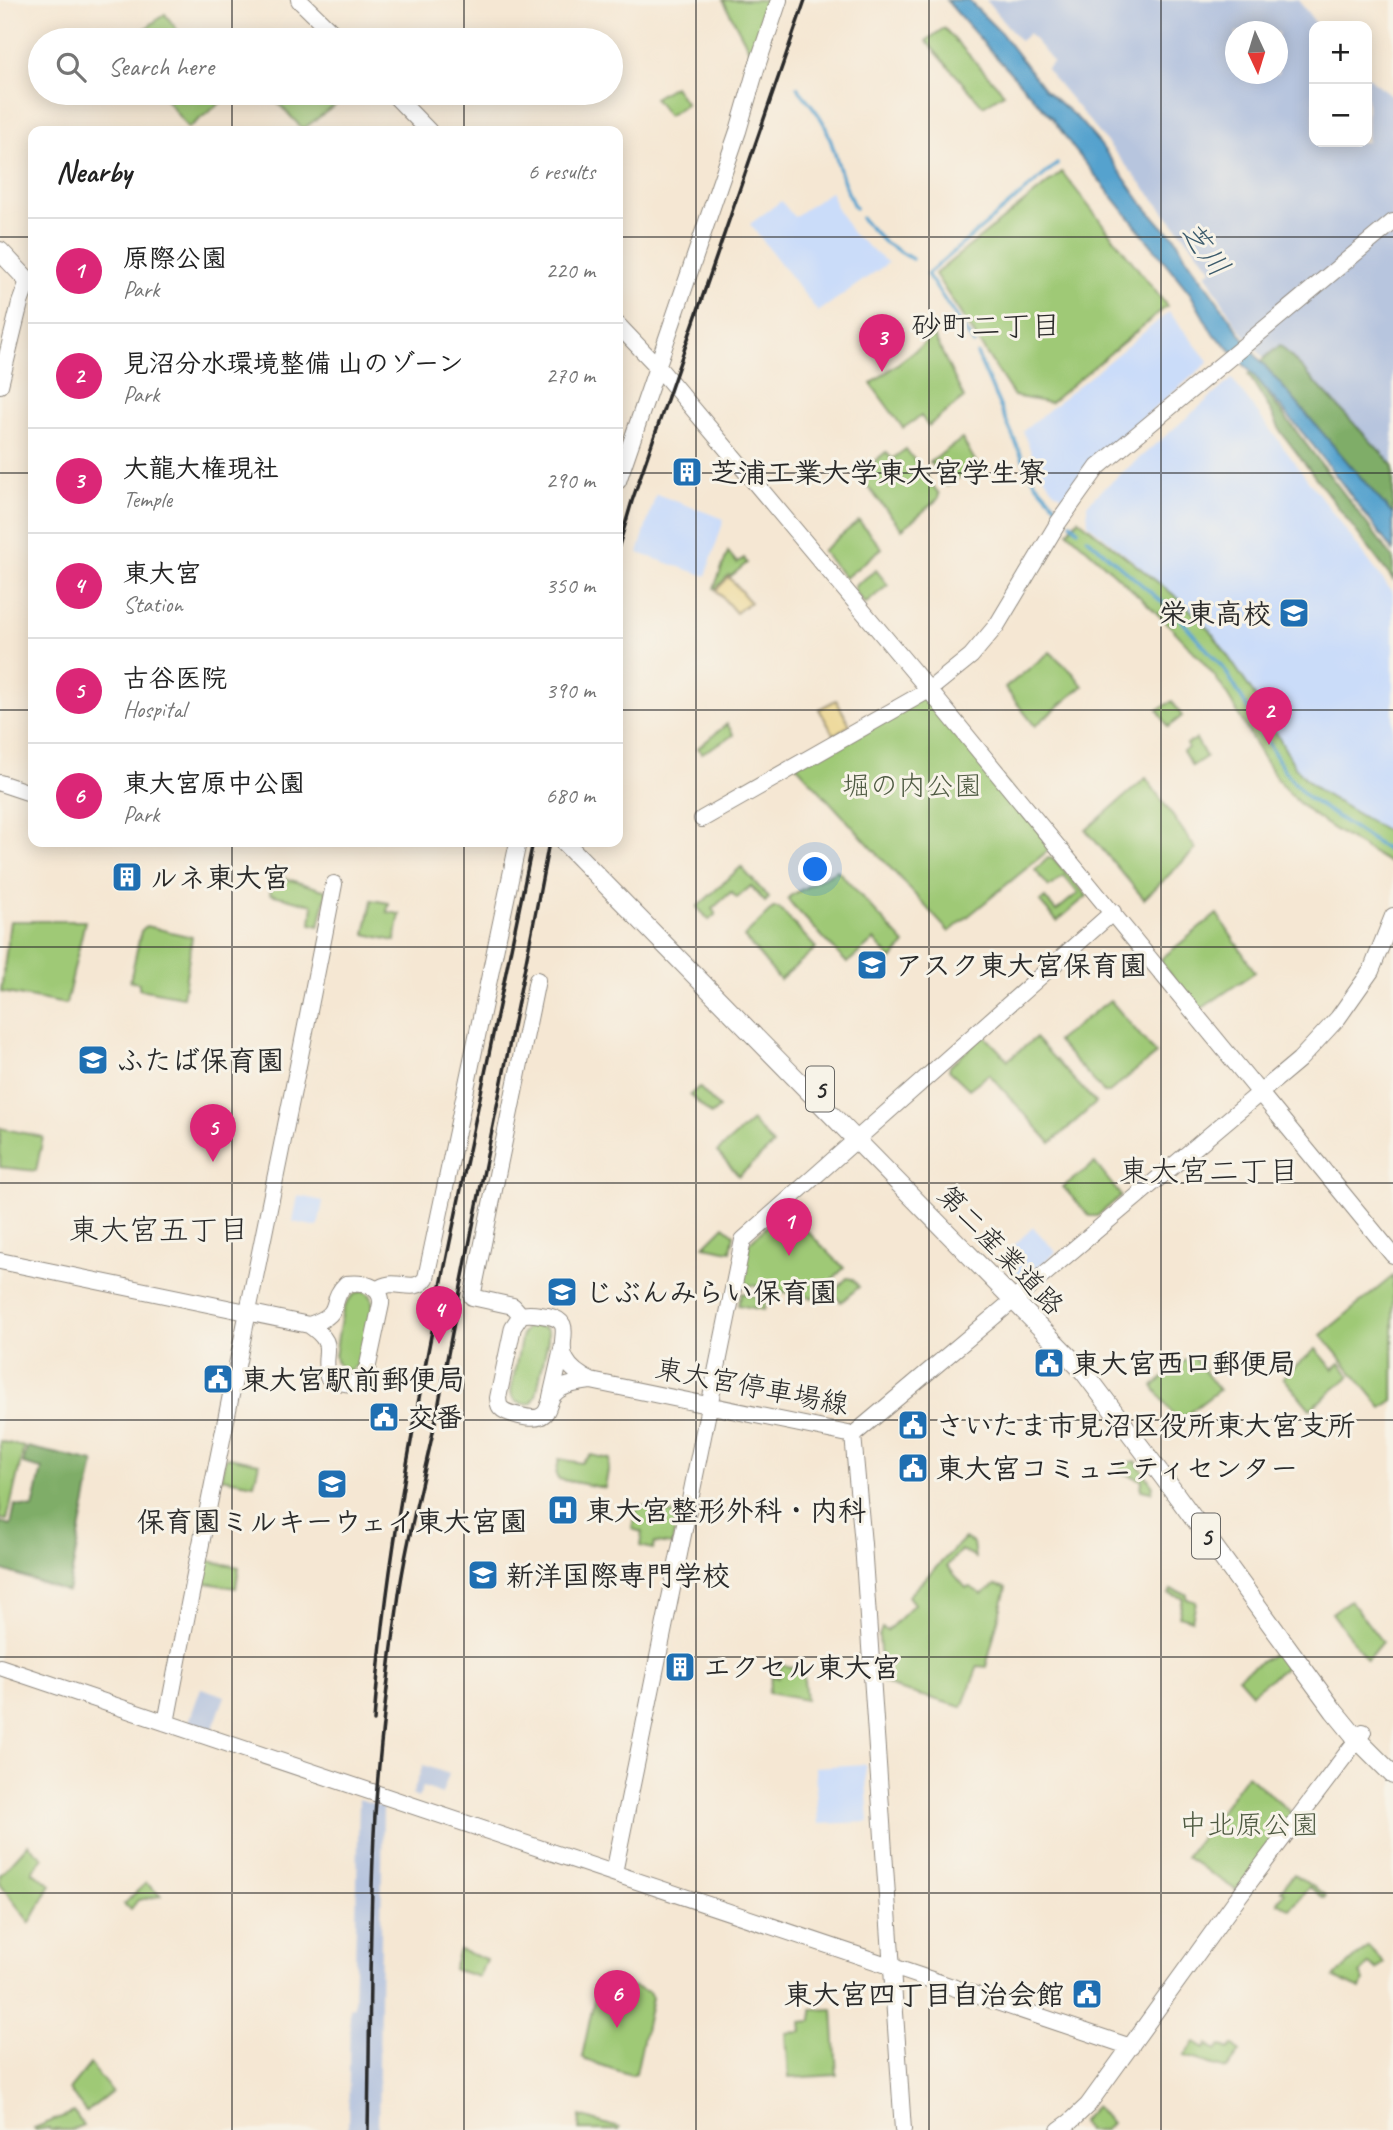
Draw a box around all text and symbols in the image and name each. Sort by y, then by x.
north arrow [1225,21,1288,84]
map controls [1309,21,1372,147]
button: + [1309,21,1372,84]
search box [28,28,623,105]
icon: search [52,48,90,86]
text: Search here [108,50,214,83]
button: − [1309,84,1372,147]
text: Nearby [56,153,132,191]
text: 6 results [528,157,595,186]
water label: 芝川 [1172,214,1238,284]
text: 原際公園 [123,242,227,275]
text: 1 [74,256,84,285]
text: 220 m [546,256,595,285]
text: Park [123,275,159,304]
district label: 砂町二丁目 [911,307,1061,345]
pin: 3 [859,314,905,372]
text: 見沼分水環境整備 山のゾーン [123,347,464,380]
text: 2 [74,361,84,390]
text: 270 m [546,361,595,390]
text: Park [123,380,159,409]
text: 大龍大権現社 [123,452,279,485]
building icon: 芝浦工業大学東大宮学生寮 [670,455,704,489]
place label: 芝浦工業大学東大宮学生寮 [710,455,1046,490]
text: 3 [74,466,84,495]
text: 290 m [546,466,595,495]
text: Temple [123,485,172,514]
text: 東大宮 [123,557,201,590]
text: 4 [74,571,84,600]
text: 350 m [546,571,595,600]
text: Station [123,590,183,619]
place label: 栄東高校 [1159,596,1271,631]
school or university icon: 栄東高校 [1277,596,1311,630]
text: 古谷医院 [123,662,227,695]
text: 5 [74,676,84,705]
text: 390 m [546,676,595,705]
pin: 2 [1246,687,1292,745]
text: Hospital [123,695,186,724]
text: 東大宮原中公園 [123,767,305,800]
park label: 堀の内公園 [842,768,982,803]
text: 6 [74,781,84,810]
text: 680 m [546,781,595,810]
text: Park [123,800,159,829]
your location [798,852,832,886]
building icon: ルネ東大宮 [110,860,144,894]
place label: ルネ東大宮 [150,860,290,895]
school or university icon: アスク東大宮保育園 [855,948,889,982]
place label: アスク東大宮保育園 [895,948,1147,983]
school or university icon: ふたば保育園 [76,1043,110,1077]
place label: ふたば保育園 [116,1043,284,1078]
road number: 5 [806,1066,834,1112]
pin: 5 [190,1104,236,1162]
district label: 東大宮二丁目 [1119,1152,1299,1190]
street label: 第二産業道路 [930,1177,1072,1323]
pin: 1 [766,1198,812,1256]
district label: 東大宮五丁目 [69,1211,249,1249]
school or university icon: じぶんみらい保育園 [545,1275,579,1309]
place label: じぶんみらい保育園 [585,1275,837,1310]
pin: 4 [416,1286,462,1344]
public building icon: 東大宮西口郵便局 [1032,1346,1066,1380]
place label: 東大宮西口郵便局 [1072,1346,1296,1381]
street label: 東大宮停車場線 [652,1350,852,1422]
public building icon: 東大宮駅前郵便局 [201,1362,235,1396]
place label: 東大宮駅前郵便局 [241,1362,465,1397]
public building icon: 交番 [367,1400,401,1434]
place label: 交番 [407,1400,463,1435]
public building icon: さいたま市見沼区役所東大宮支所 [896,1408,930,1442]
place label: さいたま市見沼区役所東大宮支所 [936,1408,1355,1443]
public building icon: 東大宮コミュニティセンター [896,1451,930,1485]
place label: 東大宮コミュニティセンター [936,1451,1298,1486]
school or university icon: 保育園ミルキーウェイ東大宮園 [315,1467,349,1501]
hospital icon: 東大宮整形外科・内科 [546,1493,580,1527]
place label: 東大宮整形外科・内科 [586,1493,866,1528]
place label: 保育園ミルキーウェイ東大宮園 [137,1504,527,1539]
road number: 5 [1192,1513,1220,1558]
school or university icon: 新洋国際専門学校 [466,1558,500,1592]
place label: 新洋国際専門学校 [506,1558,730,1593]
building icon: エクセル東大宮 [663,1650,697,1684]
place label: エクセル東大宮 [703,1650,900,1685]
park label: 中北原公園 [1179,1807,1319,1842]
pin: 6 [594,1970,640,2028]
place label: 東大宮四丁目自治会館 [784,1977,1064,2012]
public building icon: 東大宮四丁目自治会館 [1070,1977,1104,2011]

